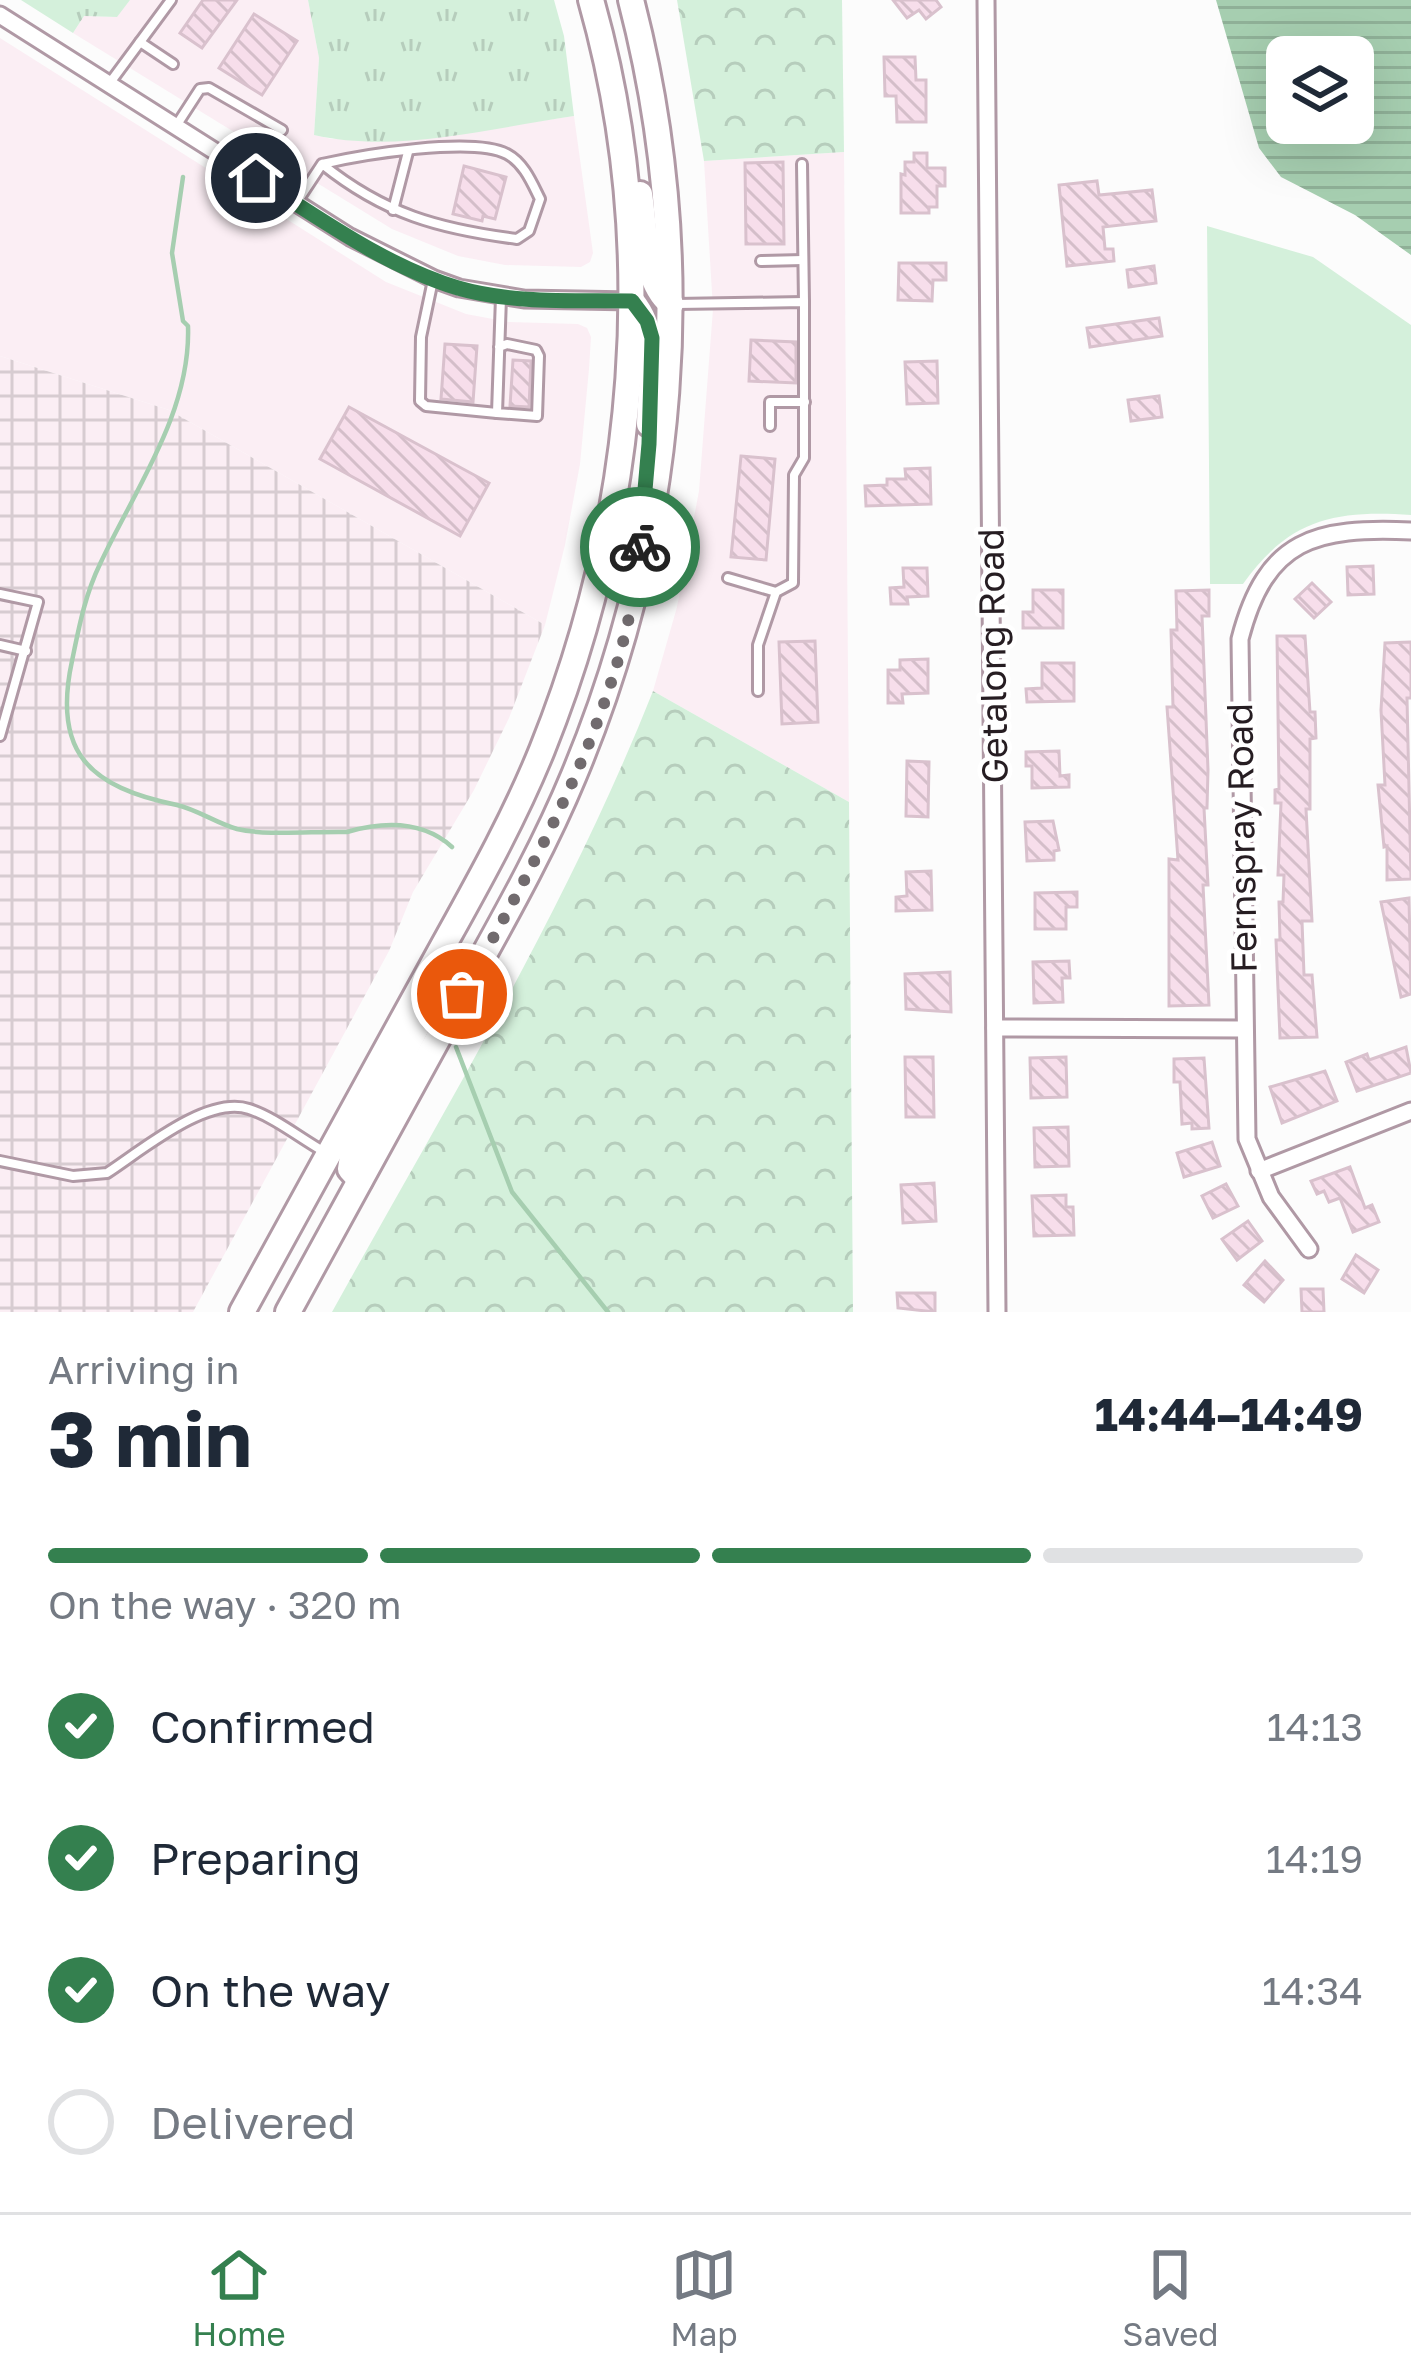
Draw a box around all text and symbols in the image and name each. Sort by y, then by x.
map controls [1266,36,1374,144]
button: layers [1266,36,1374,144]
pin [205,127,307,229]
icon: home [223,145,289,211]
courier [580,487,700,607]
icon: bike [607,514,673,580]
street label: Getalong Road [968,528,1016,784]
street label: Fernspray Road [1217,703,1265,973]
pin [411,943,513,1045]
icon: bag [429,961,495,1027]
text: Arriving in [48,1346,239,1393]
text: 14:44–14:49 [1095,1387,1363,1441]
text: 3 min [48,1391,252,1484]
text: On the way · 320 m [48,1581,402,1628]
icon: check [48,1693,114,1759]
text: Confirmed [150,1699,375,1753]
text: 14:13 [1267,1703,1363,1750]
icon: check [48,1825,114,1891]
text: Preparing [150,1831,361,1885]
text: 14:19 [1266,1835,1363,1882]
icon: check [48,1957,114,2023]
text: On the way [150,1963,391,2017]
text: 14:34 [1262,1967,1363,2014]
text: Delivered [150,2095,355,2149]
tab: Home [192,2242,286,2353]
tab: Map [670,2242,738,2353]
tab: Saved [1122,2242,1219,2353]

